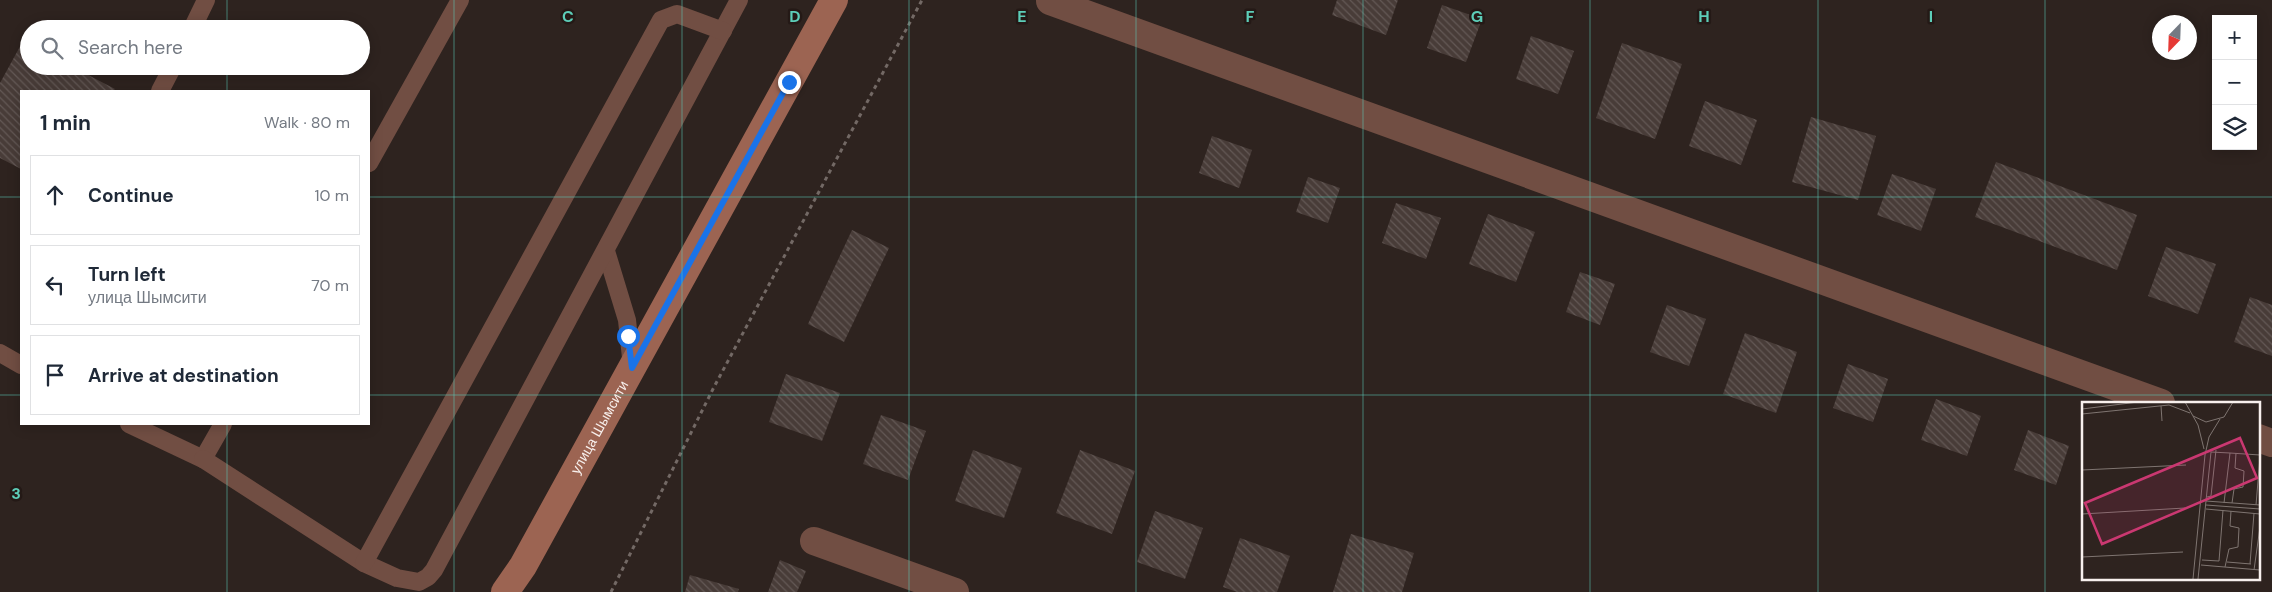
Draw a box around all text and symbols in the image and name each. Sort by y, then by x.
text: C [562,6,574,27]
text: D [789,6,801,27]
text: E [1017,6,1027,27]
text: F [1246,6,1255,27]
text: G [1471,6,1483,27]
text: H [1698,6,1710,27]
text: I [1929,6,1933,27]
north arrow [2152,15,2197,60]
map controls [2212,15,2257,150]
button: + [2212,15,2257,60]
search box [20,20,370,75]
icon: search [38,34,66,62]
text: Search here [78,35,183,60]
button: − [2212,60,2257,105]
route end [778,71,801,94]
button: layers [2212,105,2257,150]
text: 1 min [40,109,91,137]
text: Walk · 80 m [264,112,350,133]
icon: ahead [41,181,69,209]
text: Continue [88,183,174,208]
text: 10 m [315,185,349,206]
text: Turn left [88,262,166,287]
icon: left [41,271,69,299]
text: 70 m [311,275,349,296]
text: улица Шымсити [88,287,207,308]
route start [617,325,640,348]
icon: arrive [41,361,69,389]
text: Arrive at destination [88,363,279,388]
street label: улица Шымсити [566,377,632,477]
inset map [2082,402,2260,580]
text: 3 [11,483,21,504]

